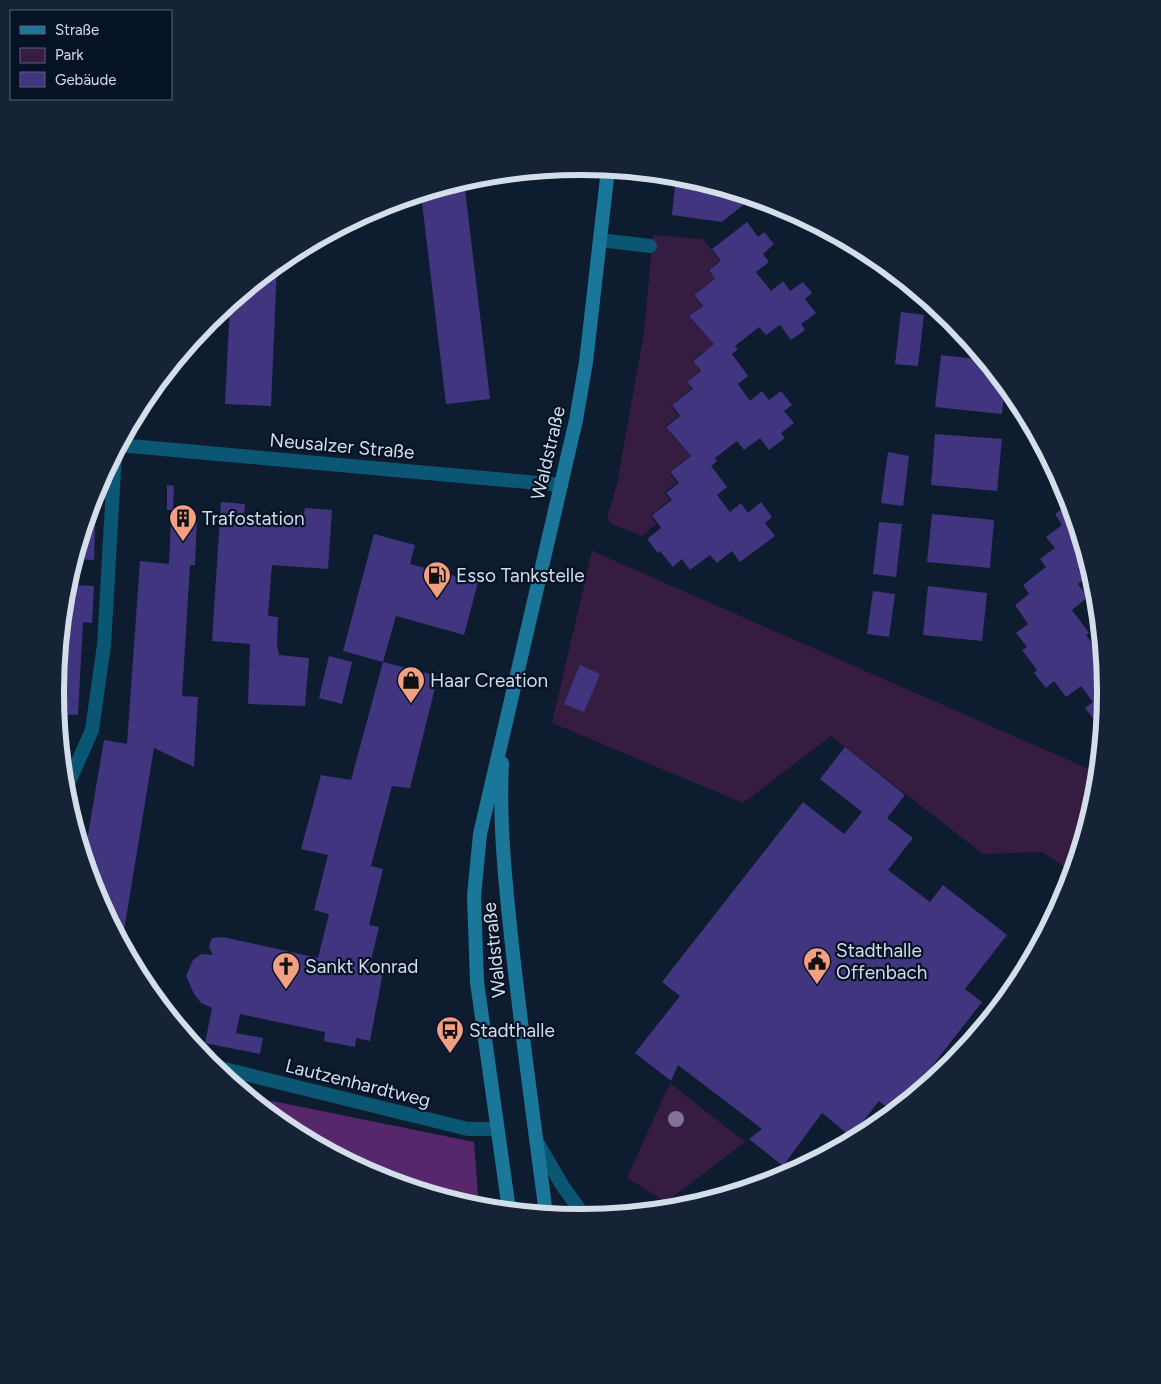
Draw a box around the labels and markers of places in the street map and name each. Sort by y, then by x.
building icon: Trafostation [168,503,198,542]
place label: Trafostation [202,507,305,530]
fuel station icon: Esso Tankstelle [422,560,452,599]
place label: Esso Tankstelle [456,564,585,587]
shop icon: Haar Creation [396,665,426,704]
place label: Haar Creation [430,669,548,692]
place label: Stadthalle Offenbach [836,939,927,984]
public building icon: Stadthalle Offenbach [802,946,832,985]
church icon: Sankt Konrad [271,951,301,990]
place label: Sankt Konrad [305,955,418,978]
bus stop icon: Stadthalle [435,1015,465,1054]
place label: Stadthalle [469,1019,555,1042]

